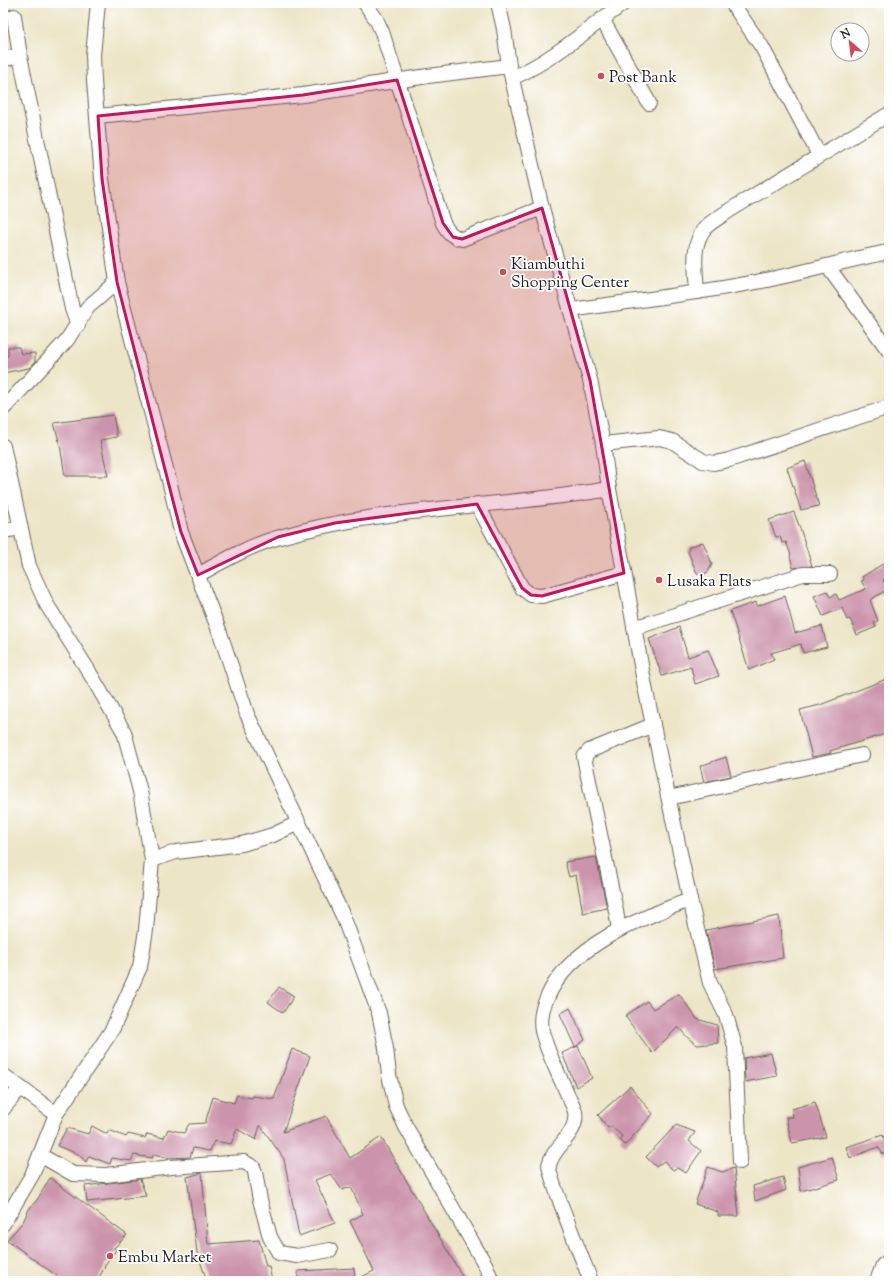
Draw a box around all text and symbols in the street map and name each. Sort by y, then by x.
north arrow [830,22,870,62]
text: N [837,25,854,44]
place label: Post Bank [609,67,677,90]
marker: Post Bank [596,71,606,81]
place label: Kiambuthi Shopping Center [511,254,629,295]
marker: Kiambuthi Shopping Center [498,267,508,277]
place label: Lusaka Flats [667,571,751,594]
marker: Lusaka Flats [654,575,664,585]
place label: Embu Market [118,1247,212,1270]
marker: Embu Market [105,1251,115,1261]

